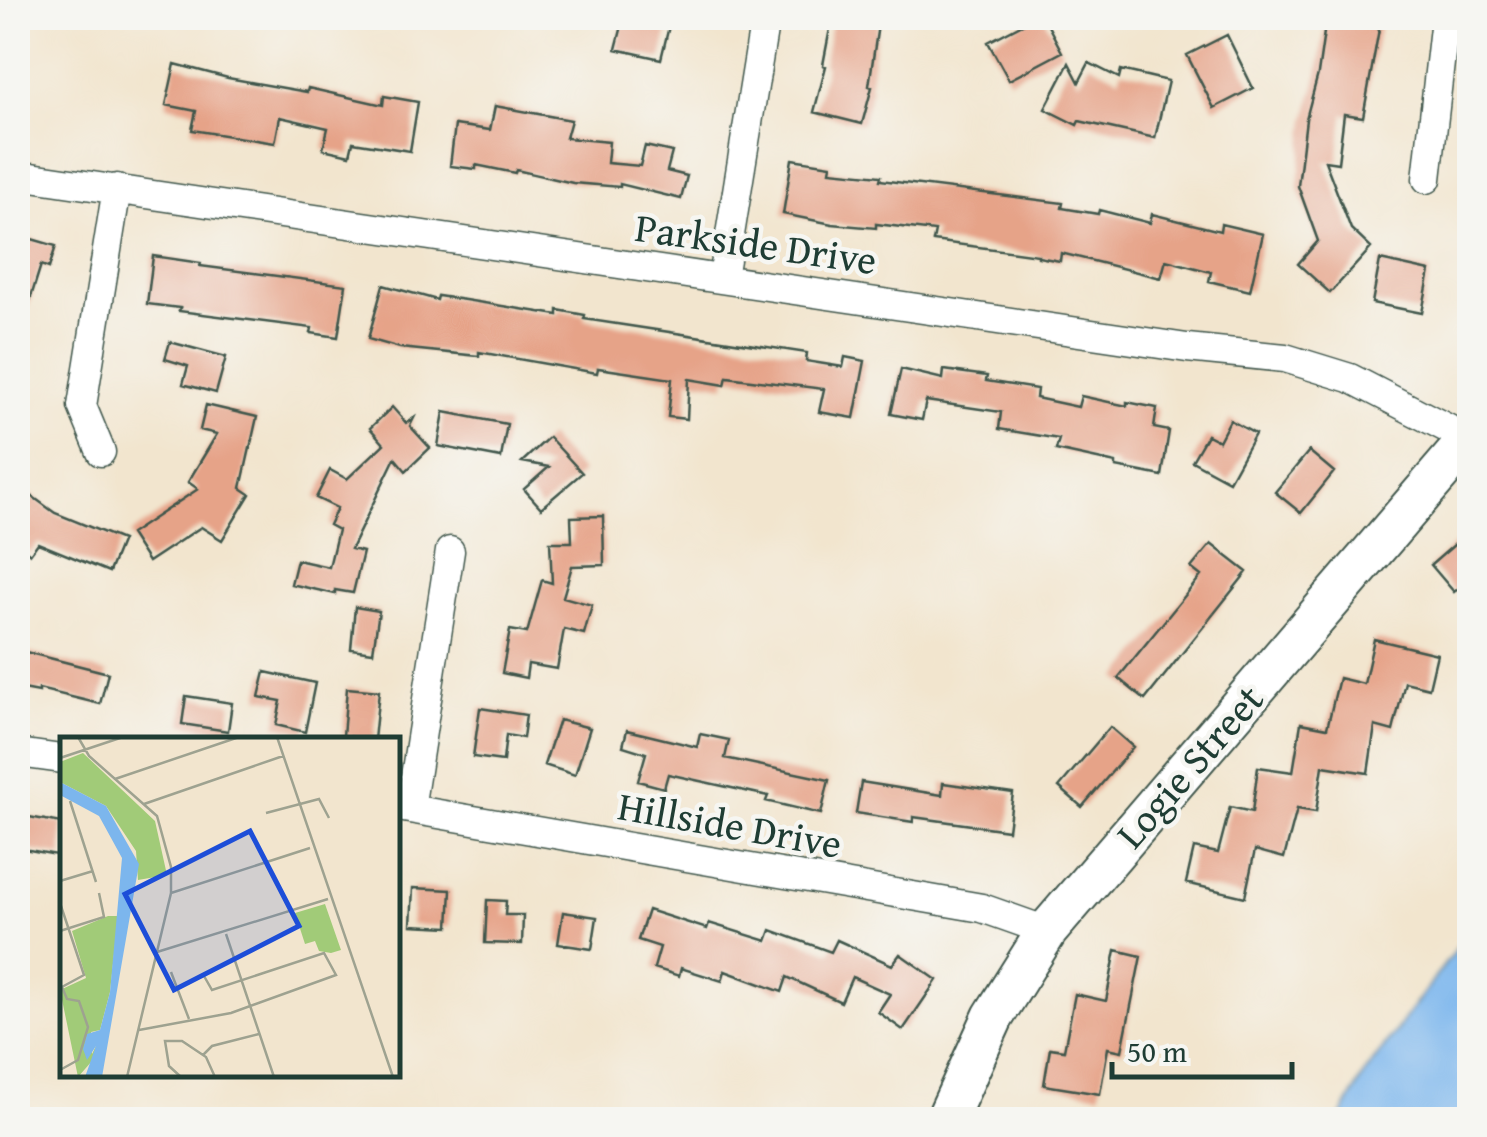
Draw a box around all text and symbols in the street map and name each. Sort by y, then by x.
street label: Parkside Drive [632,197,880,289]
street label: Logie Street [1101,671,1277,861]
inset map [60,737,400,1077]
street label: Hillside Drive [614,775,846,873]
scale bar [1112,1017,1292,1079]
text: 50 m [1127,1029,1187,1073]

